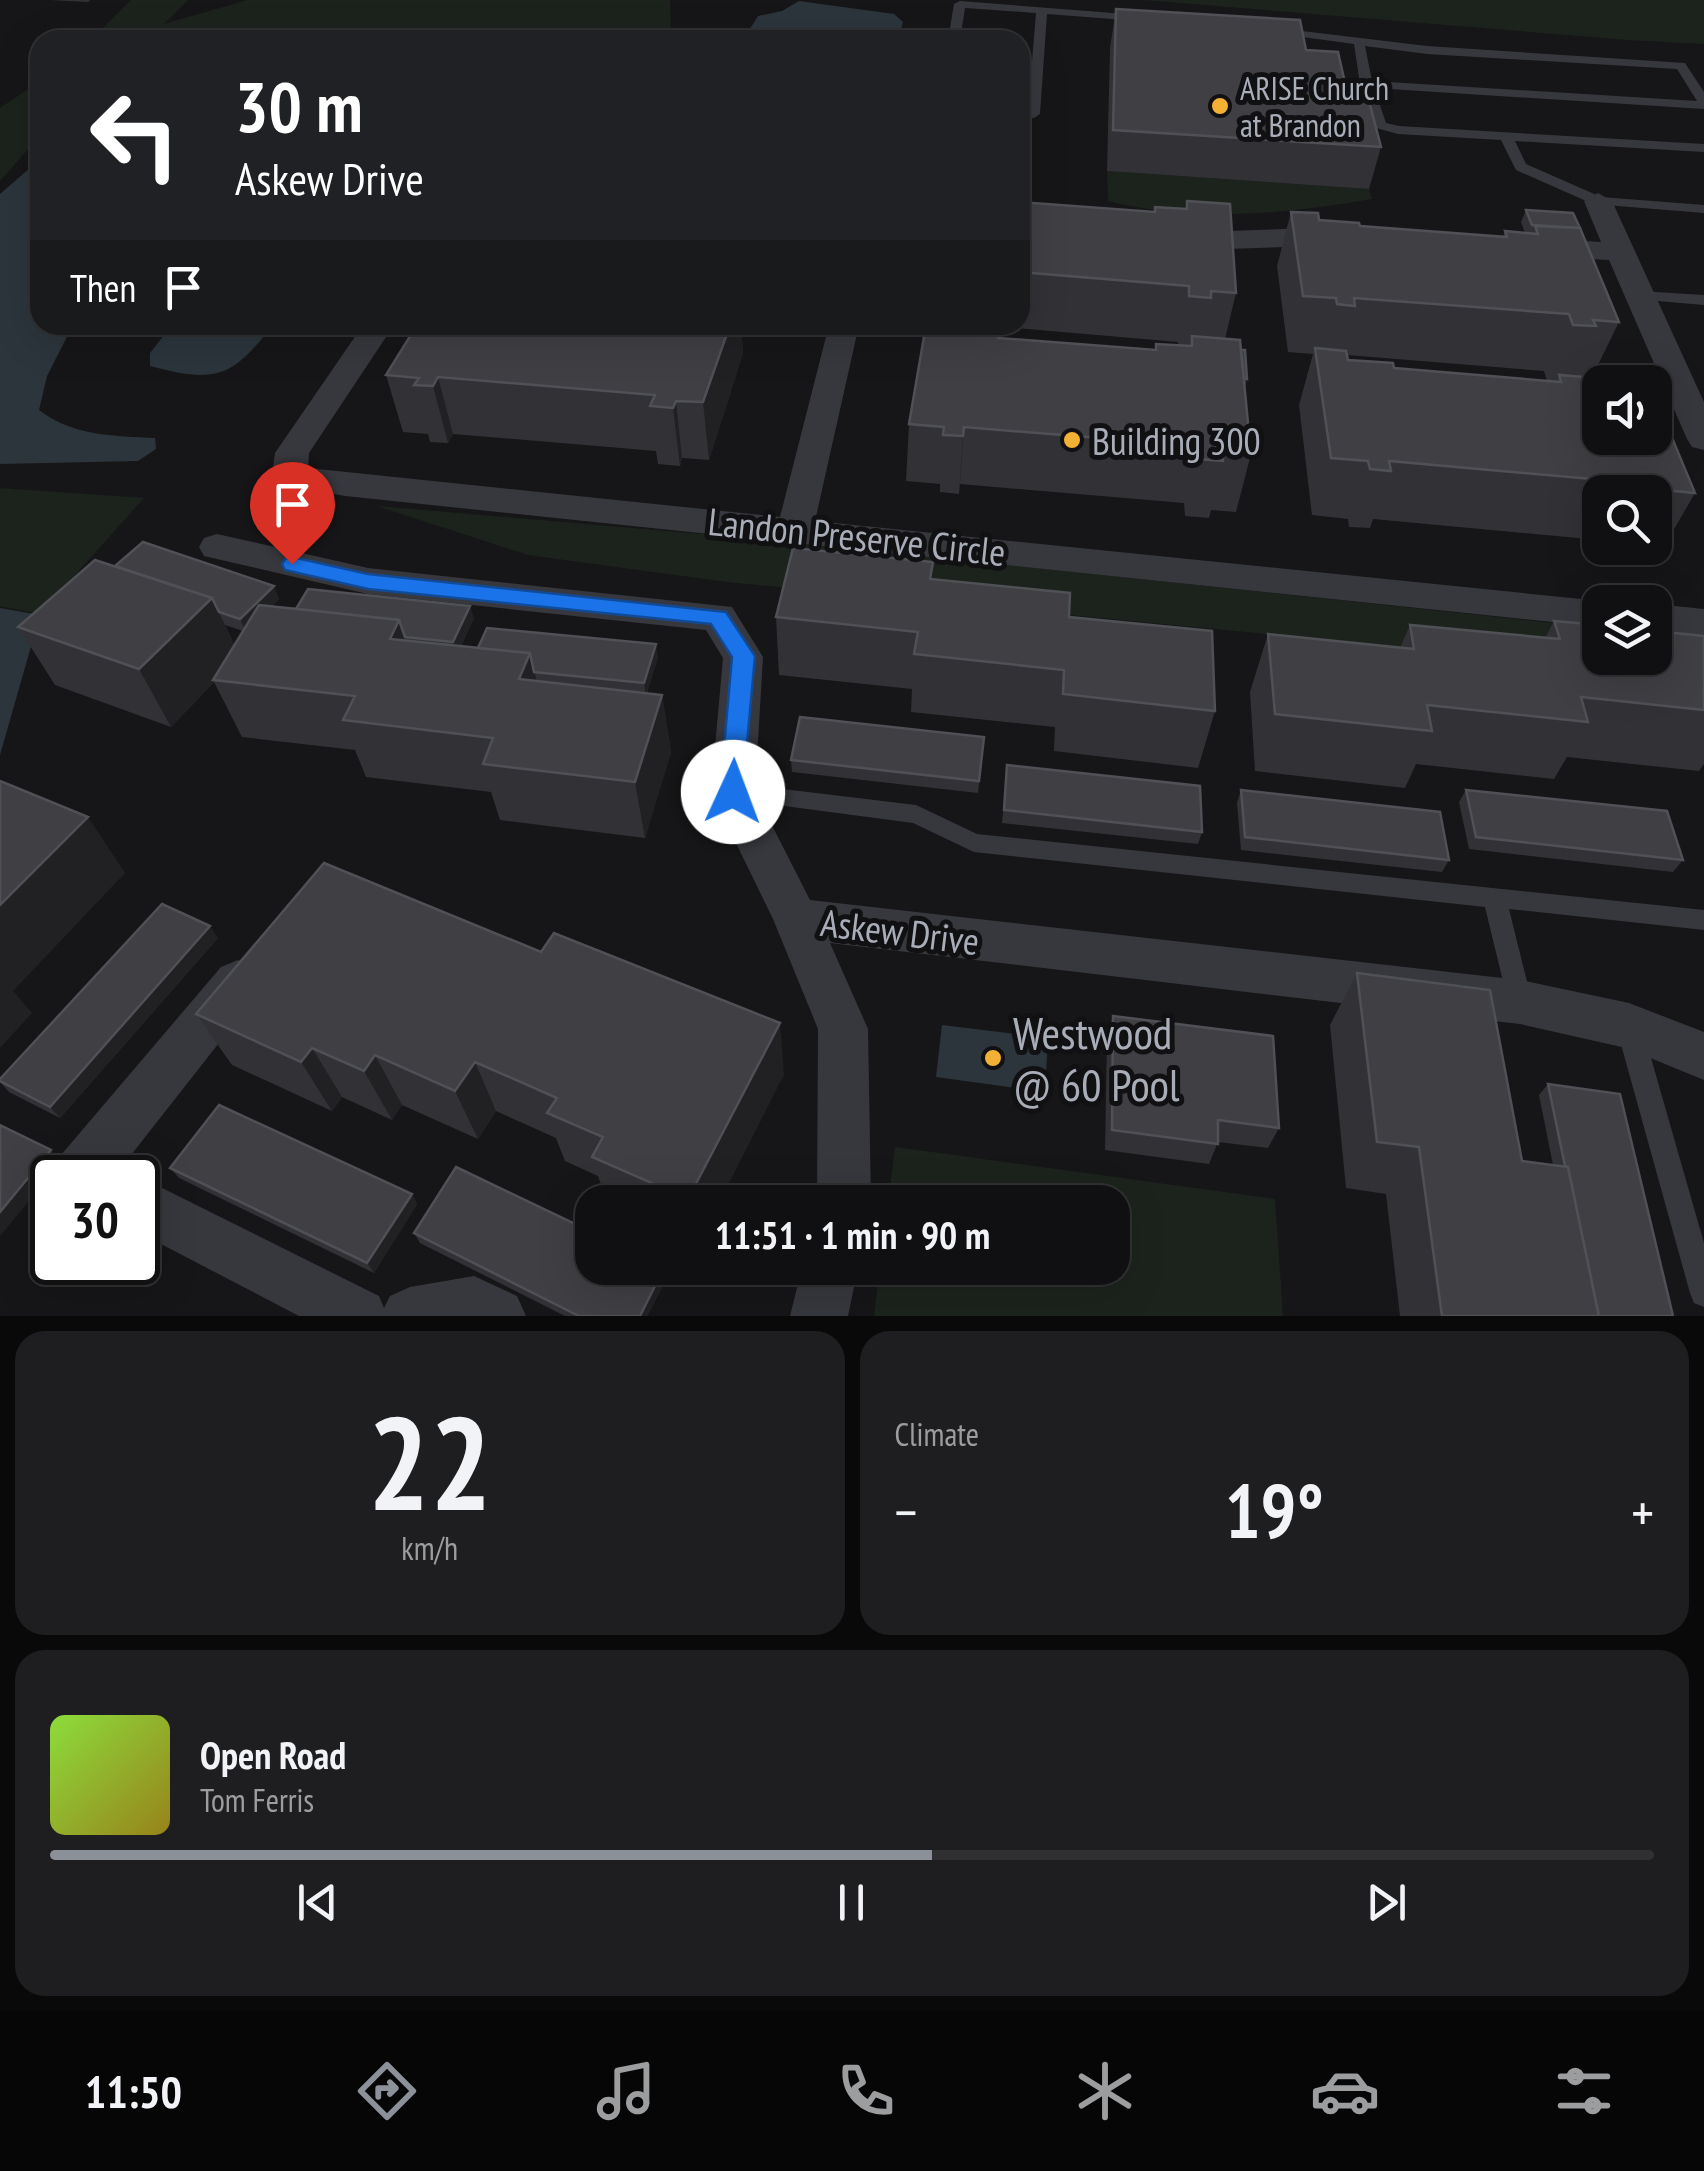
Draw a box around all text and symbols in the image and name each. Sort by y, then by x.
text: 30 m [235,61,363,151]
place label: ARISE Church at Brandon [1240,67,1389,146]
icon: left [70,70,200,200]
marker: ARISE Church at Brandon [1209,95,1231,117]
text: Askew Drive [235,149,424,207]
icon: arrive [156,260,211,315]
text: Then [70,263,136,312]
map controls [1582,365,1672,675]
button: sound [1582,365,1672,455]
place label: Building 300 [1092,416,1261,465]
marker: Building 300 [1061,429,1083,451]
pin [250,462,335,565]
button: search [1582,475,1672,565]
icon: arrive [265,477,320,532]
street label: Landon Preserve Circle [706,496,1008,576]
button: layers [1582,585,1672,675]
position arrow [681,740,785,844]
street label: Askew Drive [818,897,982,965]
place label: Westwood @ 60 Pool [1013,1003,1180,1113]
marker: Westwood @ 60 Pool [982,1047,1004,1069]
speed limit sign: 30 [30,1155,160,1285]
text: 11:51 · 1 min · 90 m [715,1210,990,1259]
text: 22 [368,1378,492,1546]
text: Climate [895,1413,979,1455]
text: 19° [1225,1462,1324,1559]
text: − [895,1476,917,1547]
text: + [1631,1476,1654,1547]
text: km/h [401,1527,458,1569]
text: Open Road [200,1730,346,1779]
text: Tom Ferris [200,1779,314,1821]
icon: previous [290,1875,345,1930]
icon: pause [824,1875,879,1930]
icon: next [1359,1875,1414,1930]
icon: directions [352,2056,422,2126]
icon: music [591,2056,661,2126]
icon: phone [831,2056,901,2126]
icon: climate [1070,2056,1140,2126]
icon: car [1310,2056,1380,2126]
icon: filters [1549,2056,1619,2126]
text: 11:50 [85,2062,182,2120]

